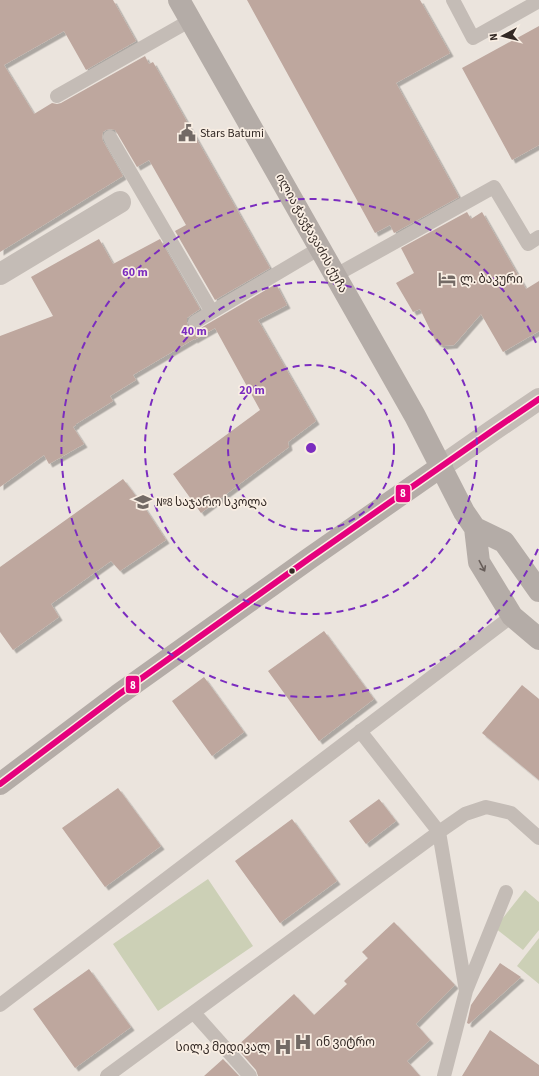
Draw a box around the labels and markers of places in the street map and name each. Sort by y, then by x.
public building icon: Stars Batumi [177,123,197,143]
place label: Stars Batumi [200,125,264,142]
hotel icon: ლ. ბაკური [437,269,457,289]
place label: ლ. ბაკური [460,271,523,288]
centre of rings [304,441,318,455]
school or university icon: №8 საჯარო სკოლა [133,492,153,512]
place label: №8 საჯარო სკოლა [156,494,267,511]
unlabelled marker [287,566,297,576]
hospital icon: ინ ვიტრო [293,1032,313,1052]
place label: ინ ვიტრო [316,1034,375,1051]
hospital icon: სილკ მედიკალ [273,1037,293,1057]
place label: სილკ მედიკალ [176,1039,270,1056]

